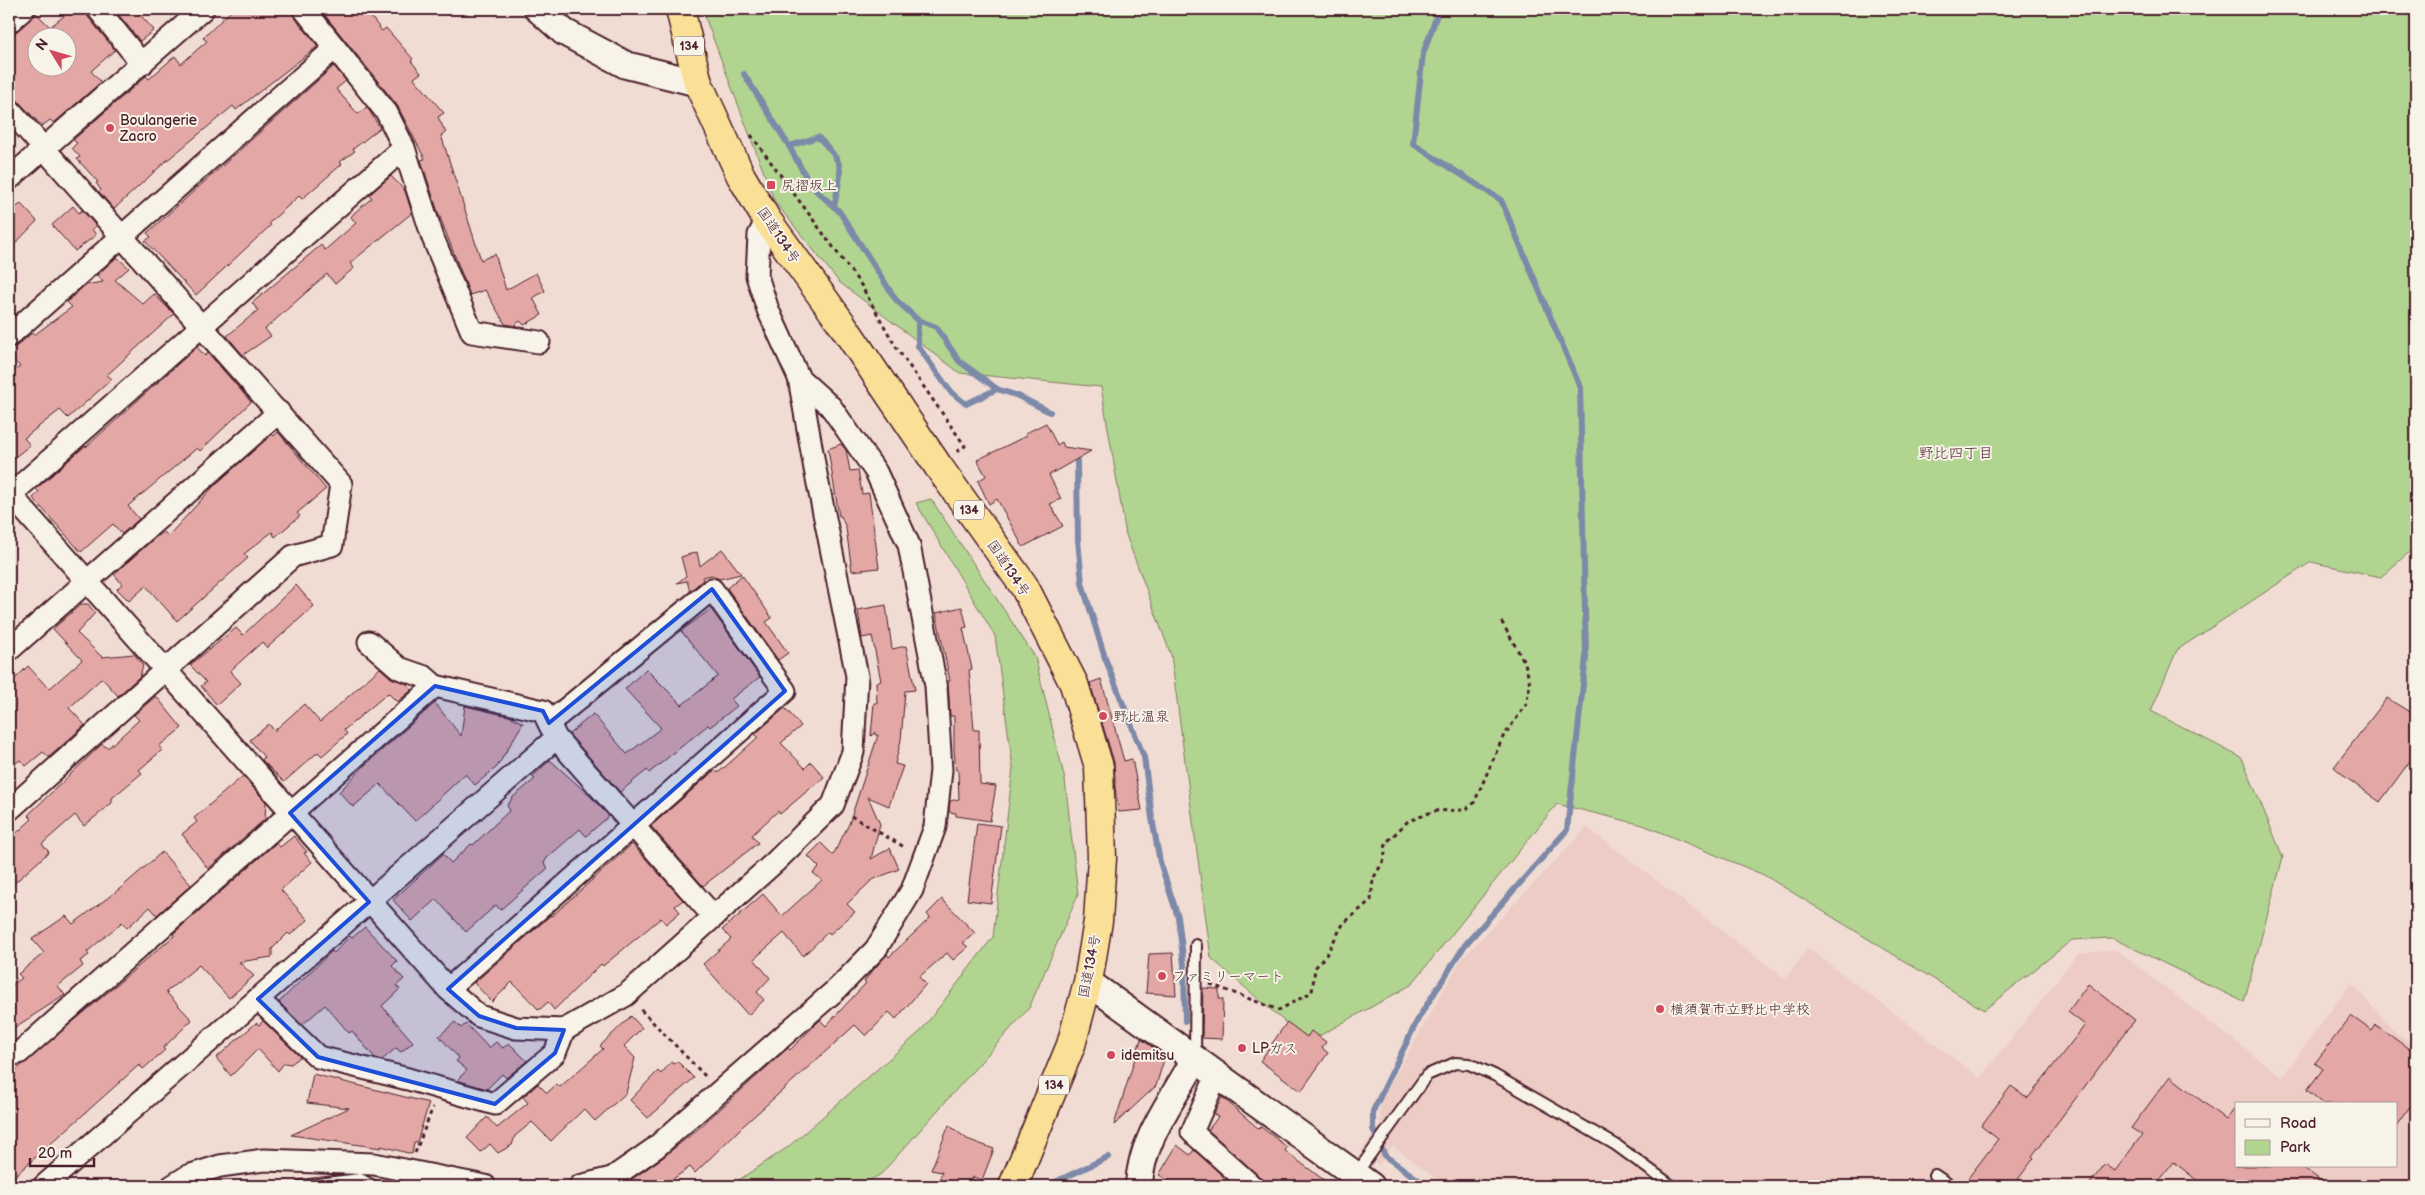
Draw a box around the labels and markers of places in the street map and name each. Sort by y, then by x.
place label: Boulangerie Zacro [119,112,197,145]
marker: Boulangerie Zacro [104,122,116,134]
place label: 尻摺坂上 [781,177,837,194]
marker: 尻摺坂上 [765,179,777,191]
place label: 野比温泉 [1113,708,1169,725]
marker: 野比温泉 [1097,710,1109,722]
place label: ファミリーマート [1172,968,1284,985]
marker: ファミリーマート [1156,970,1168,982]
place label: 横須賀市立野比中学校 [1670,1001,1810,1018]
marker: 横須賀市立野比中学校 [1654,1003,1666,1015]
place label: LPガス [1252,1040,1297,1057]
marker: LPガス [1236,1042,1248,1054]
place label: idemitsu [1121,1047,1174,1064]
marker: idemitsu [1105,1049,1117,1061]

